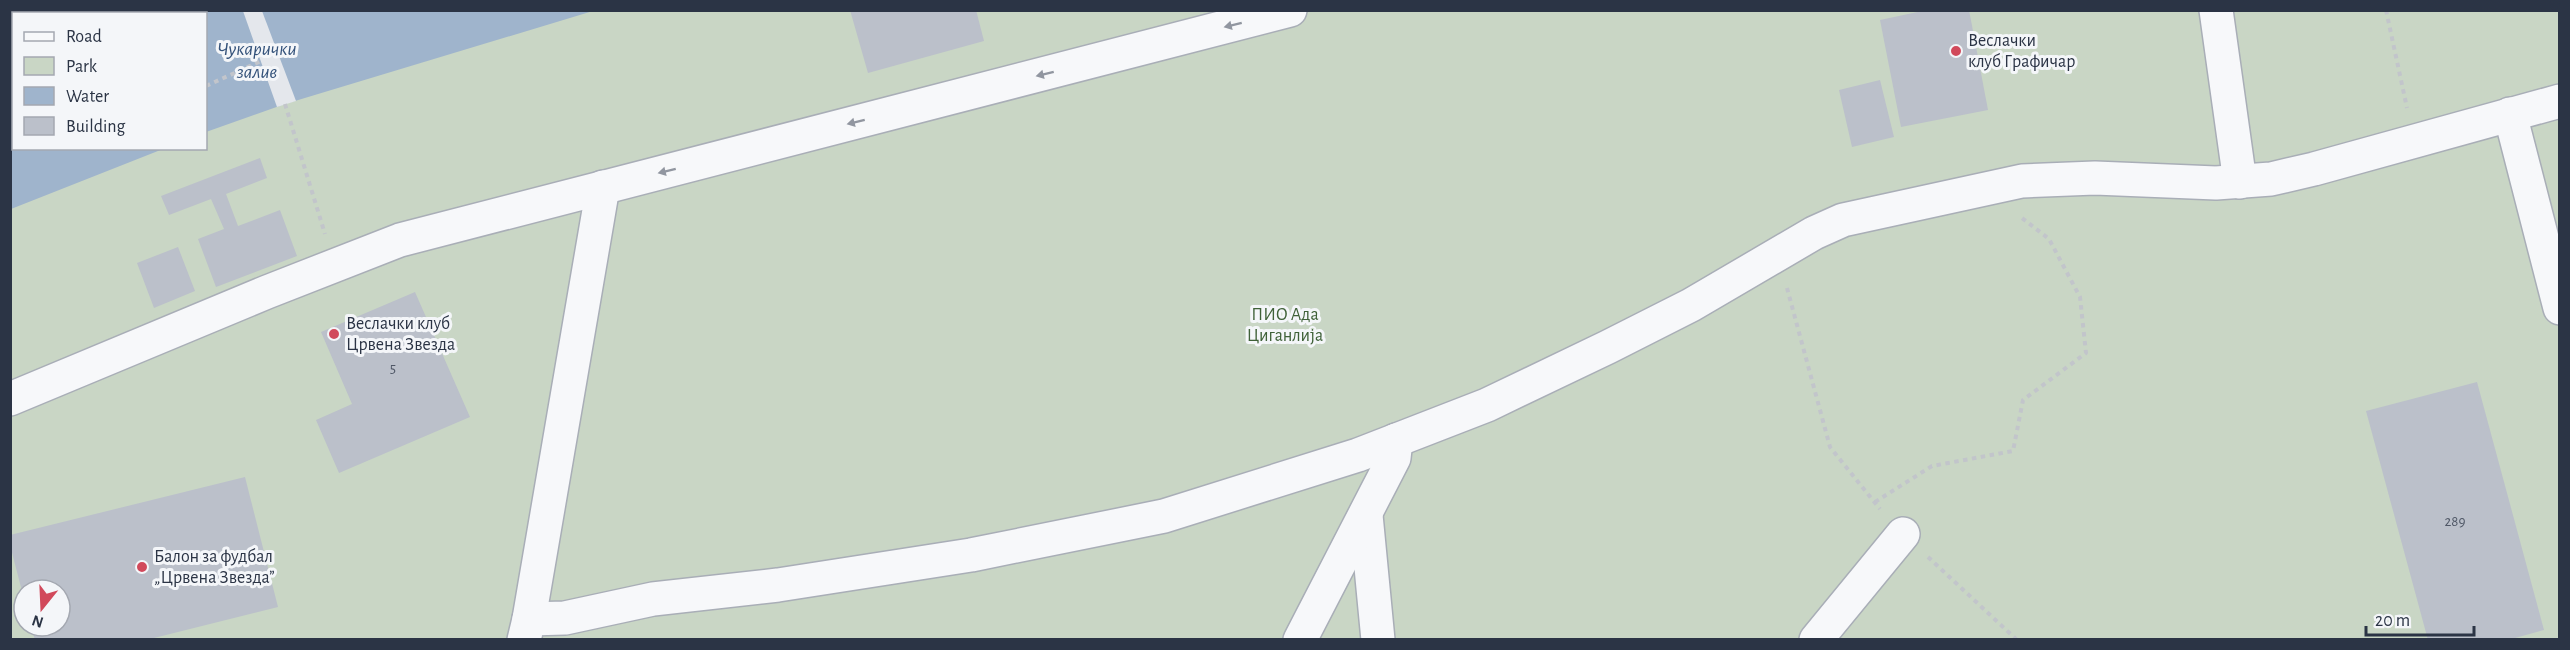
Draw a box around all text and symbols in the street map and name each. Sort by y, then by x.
legend [12,12,207,150]
one-way arrow [1224,21,1242,30]
text: Road [66,28,102,46]
place label: Веслачки клуб Графичар [1968,32,2075,71]
water label: Чукарички залив [217,39,297,82]
marker: Веслачки клуб Графичар [1949,44,1963,58]
text: Park [66,58,98,76]
one-way arrow [1035,69,1054,79]
text: Water [66,88,109,106]
text: Building [66,118,126,136]
one-way arrow [847,118,865,127]
one-way arrow [658,166,676,176]
park label: ПИО Ада Циганлија [1247,306,1323,345]
place label: Веслачки клуб Црвена Звезда [346,314,455,354]
marker: Веслачки клуб Црвена Звезда [327,327,341,341]
house number: 5 [390,361,396,376]
house number: 289 [2445,514,2466,529]
place label: Балон за фудбал „Црвена Звезда” [154,547,275,587]
marker: Балон за фудбал „Црвена Звезда” [135,560,149,574]
north arrow [12,578,72,638]
scale bar [2366,599,2474,637]
text: N [30,612,45,631]
text: 20 m [2375,612,2410,630]

